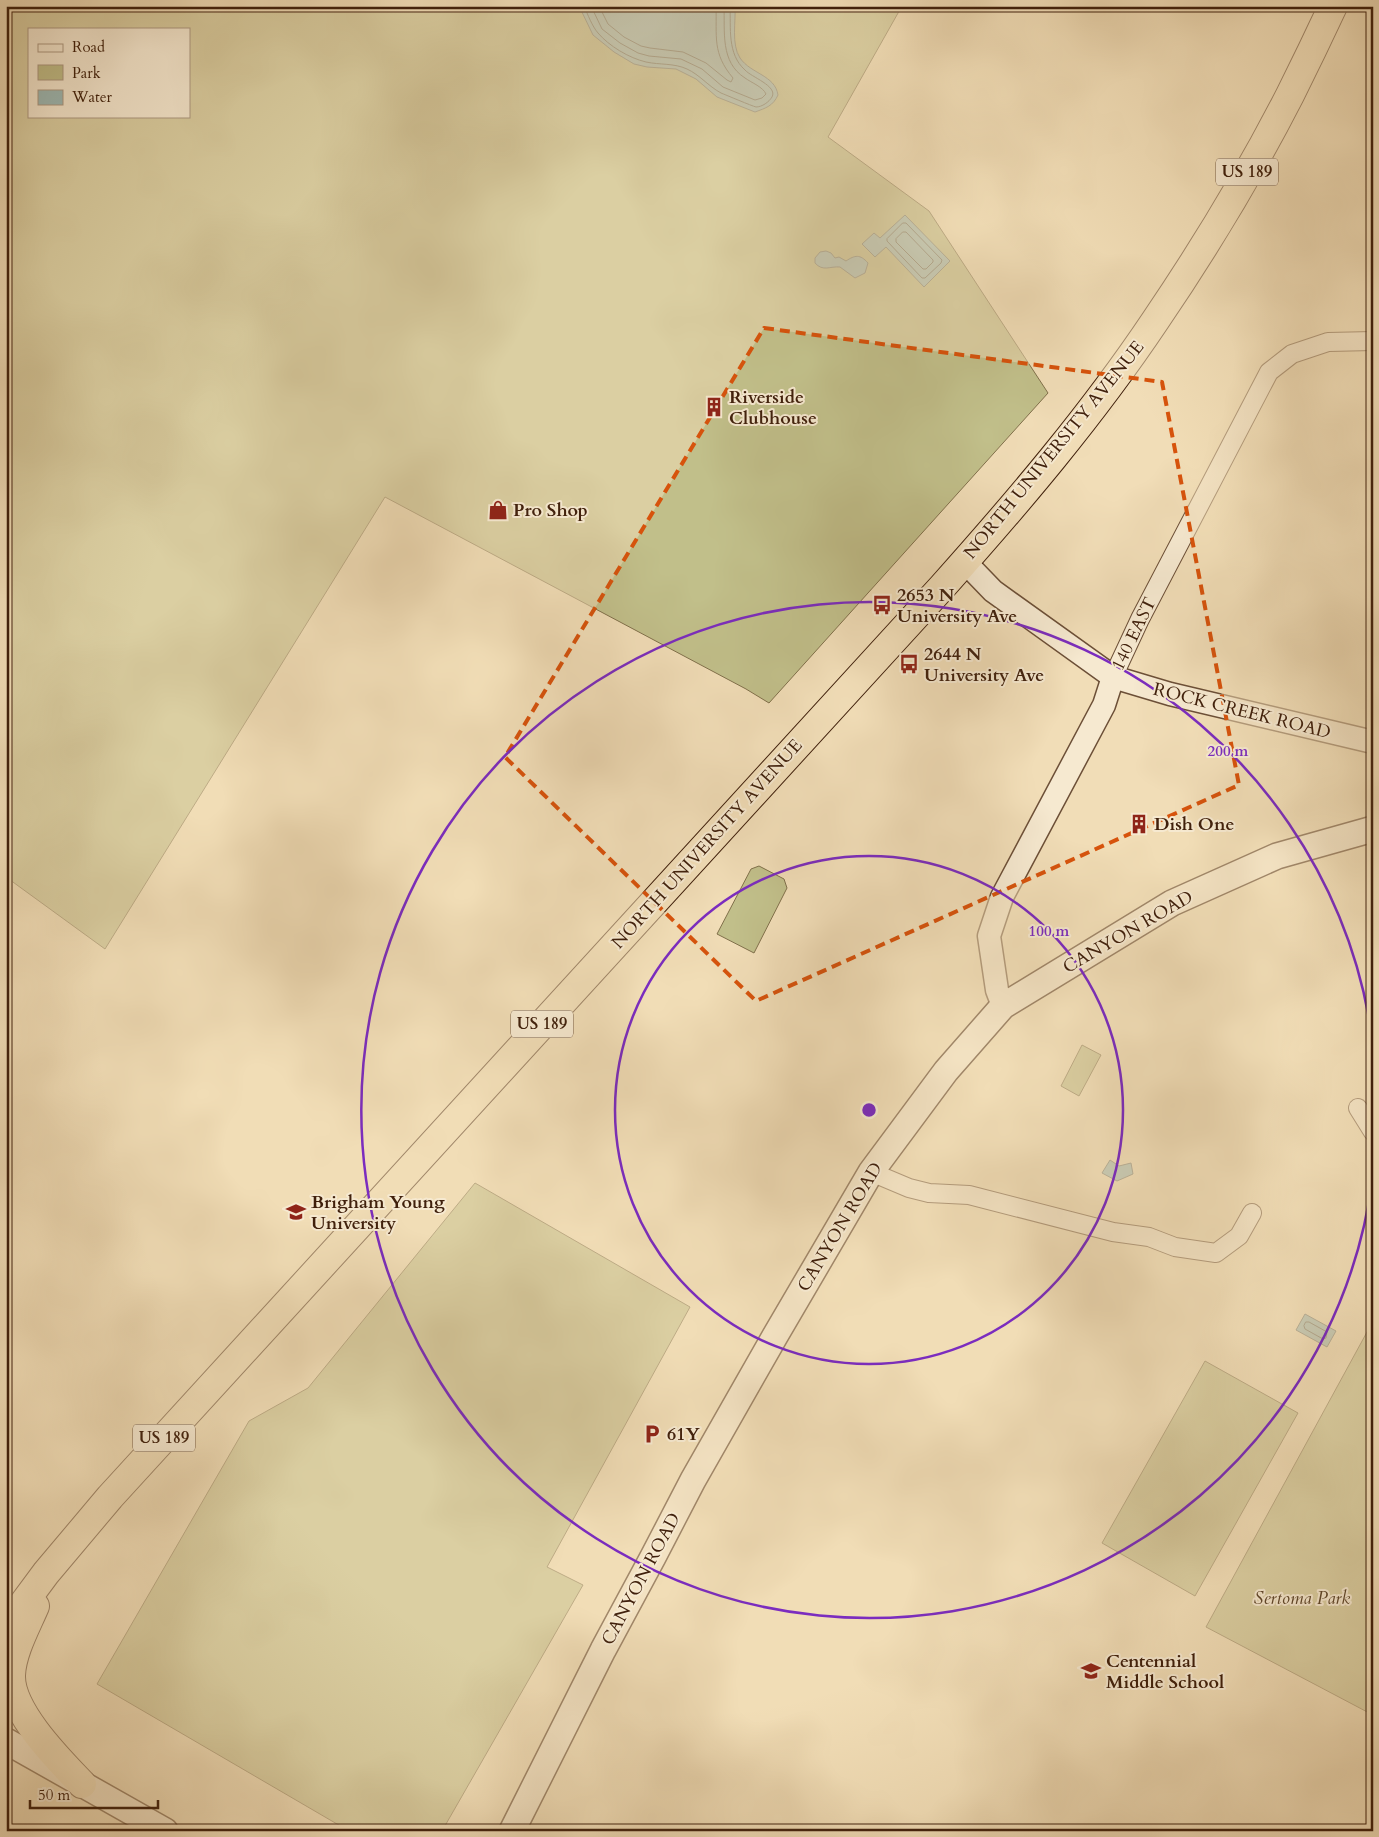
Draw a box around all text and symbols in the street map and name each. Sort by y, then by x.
legend [28,28,190,118]
text: Road [72,37,105,57]
text: Park [72,63,101,83]
text: Water [71,87,113,107]
road number: US 189 [1216,158,1278,186]
street label: NORTH UNIVERSITY AVENUE [958,336,1150,564]
place label: Riverside Clubhouse [729,385,817,431]
building icon: Riverside Clubhouse [703,396,725,418]
place label: Pro Shop [513,498,588,523]
shop icon: Pro Shop [487,499,509,521]
place label: 2653 N University Ave [897,583,1017,629]
street label: 140 EAST [1106,593,1162,675]
bus stop icon: 2653 N University Ave [871,594,893,616]
place label: 2644 N University Ave [924,642,1044,688]
bus stop icon: 2644 N University Ave [898,653,920,675]
street label: ROCK CREEK ROAD [1151,677,1333,745]
street label: NORTH UNIVERSITY AVENUE [606,734,808,954]
text: 200 m [1208,741,1249,761]
place label: Dish One [1154,812,1234,837]
building icon: Dish One [1128,813,1150,835]
street label: CANYON ROAD [1058,885,1198,979]
text: 100 m [1029,921,1070,941]
road number: US 189 [511,1011,573,1038]
centre of rings [860,1101,878,1119]
street label: CANYON ROAD [792,1158,888,1296]
place label: Brigham Young University [311,1190,445,1236]
school or university icon: Brigham Young University [285,1201,307,1223]
place label: 61Y [667,1422,700,1447]
parking icon: 61Y [641,1423,663,1445]
road number: US 189 [133,1425,195,1452]
street label: CANYON ROAD [596,1508,686,1650]
park label: Sertoma Park [1254,1586,1350,1611]
place label: Centennial Middle School [1106,1649,1224,1695]
school or university icon: Centennial Middle School [1080,1660,1102,1682]
scale bar [30,1777,158,1809]
text: 50 m [38,1785,70,1805]

